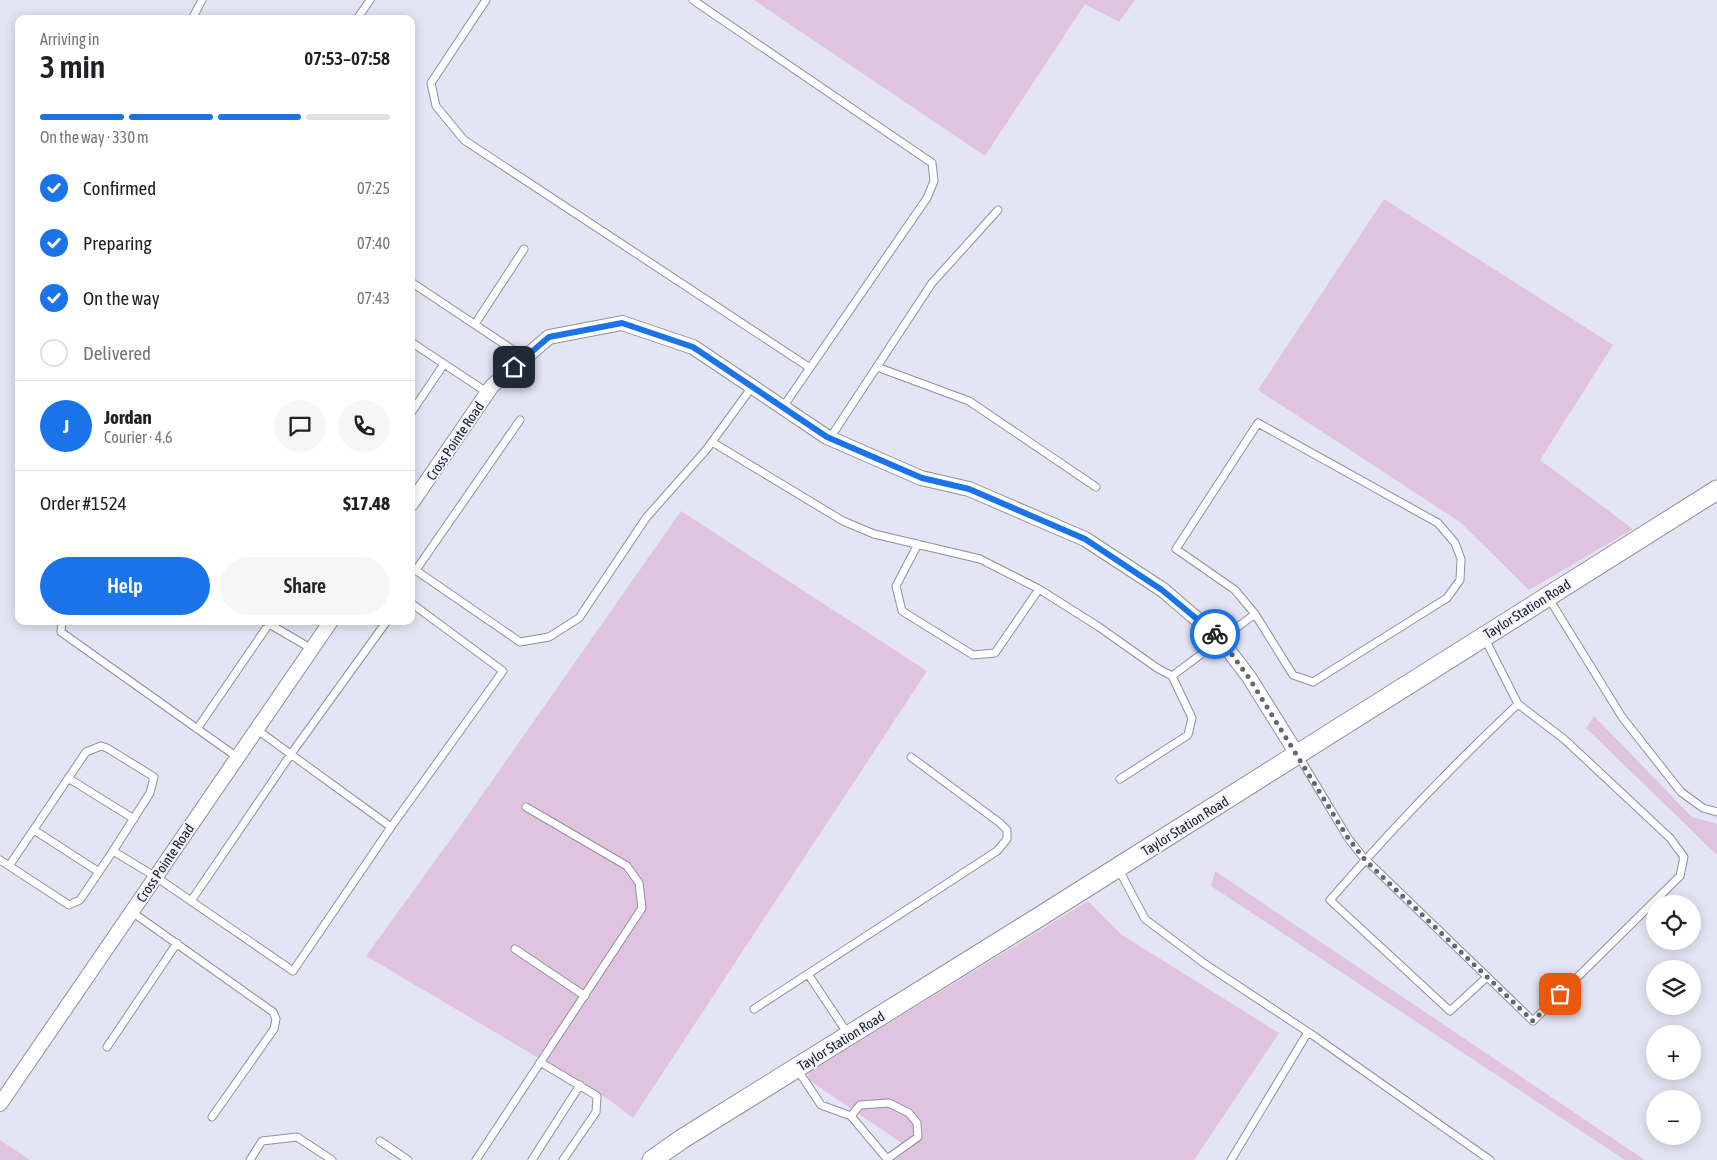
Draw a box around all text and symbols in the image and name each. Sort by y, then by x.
text: Arriving in [40,30,100,48]
text: 07:53–07:58 [304,47,390,69]
text: 3 min [40,48,105,85]
text: On the way · 330 m [40,128,149,146]
icon: check [40,174,68,202]
text: Confirmed [83,177,156,199]
text: 07:25 [357,179,390,197]
icon: check [40,229,68,257]
text: Preparing [83,232,152,254]
text: 07:40 [357,234,390,252]
icon: check [40,284,68,312]
text: On the way [83,287,160,309]
text: 07:43 [357,289,390,307]
text: Delivered [83,342,151,364]
pin [493,346,535,388]
icon: home [500,353,528,381]
street label: Cross Pointe Road [423,399,487,483]
button: chat [274,400,326,452]
button: phone [338,400,390,452]
text: Jordan [104,406,152,428]
text: J [63,415,69,437]
text: Courier · 4.6 [104,428,173,446]
text: Order #1524 [40,492,127,514]
text: $17.48 [343,492,390,514]
button: Help [40,557,210,615]
button: Share [220,557,390,615]
street label: Taylor Station Road [1481,576,1573,642]
courier [1190,609,1240,659]
icon: bike [1201,620,1229,648]
street label: Taylor Station Road [1139,793,1231,859]
street label: Cross Pointe Road [133,821,197,905]
map controls [1646,895,1701,1145]
button: locate [1646,895,1701,950]
button: layers [1646,960,1701,1015]
pin [1539,973,1581,1015]
icon: bag [1546,980,1574,1008]
street label: Taylor Station Road [795,1008,887,1074]
button: + [1646,1025,1701,1080]
button: − [1646,1090,1701,1145]

